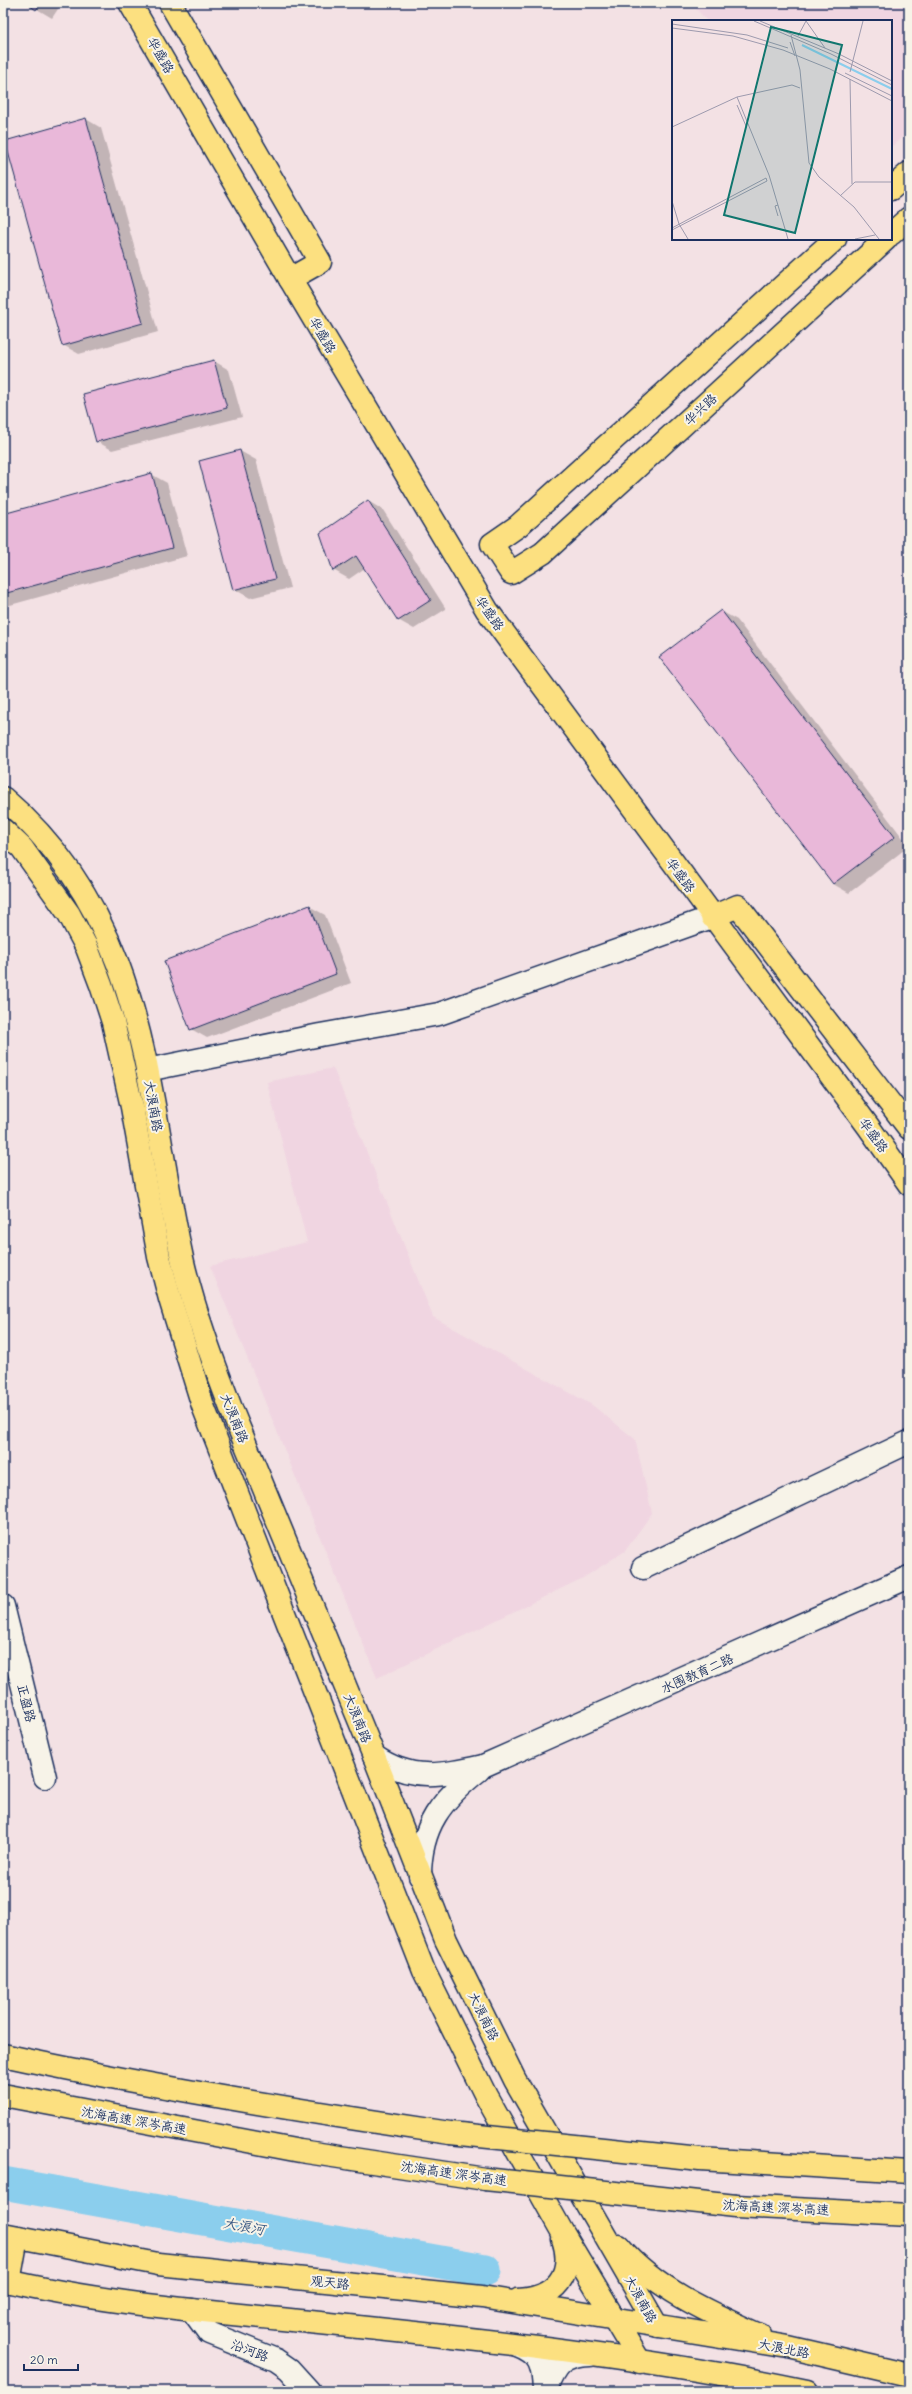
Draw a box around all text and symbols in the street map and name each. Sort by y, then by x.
inset map [672,20,892,240]
street label: 华盛路 [143,34,178,76]
street label: 华盛路 [305,314,340,356]
street label: 华兴路 [680,390,720,429]
street label: 华盛路 [471,592,508,634]
street label: 华盛路 [662,855,699,896]
street label: 大浪南路 [141,1079,166,1133]
street label: 华盛路 [855,1115,892,1156]
street label: 大浪南路 [217,1391,252,1445]
street label: 水围教育二路 [658,1650,736,1697]
street label: 正盈路 [14,1682,39,1724]
street label: 大浪南路 [340,1691,375,1745]
street label: 大浪南路 [465,1989,503,2043]
street label: 沈海高速 深岑高速 [80,2103,188,2138]
street label: 沈海高速 深岑高速 [400,2158,508,2189]
street label: 沈海高速 深岑高速 [722,2196,830,2219]
water label: 大浪河 [222,2213,268,2239]
street label: 观天路 [310,2272,350,2293]
street label: 大浪南路 [621,2272,661,2326]
street label: 大浪北路 [757,2335,811,2362]
street label: 沿河路 [229,2336,271,2365]
scale bar [24,2346,78,2372]
text: 20 m [30,2352,58,2367]

